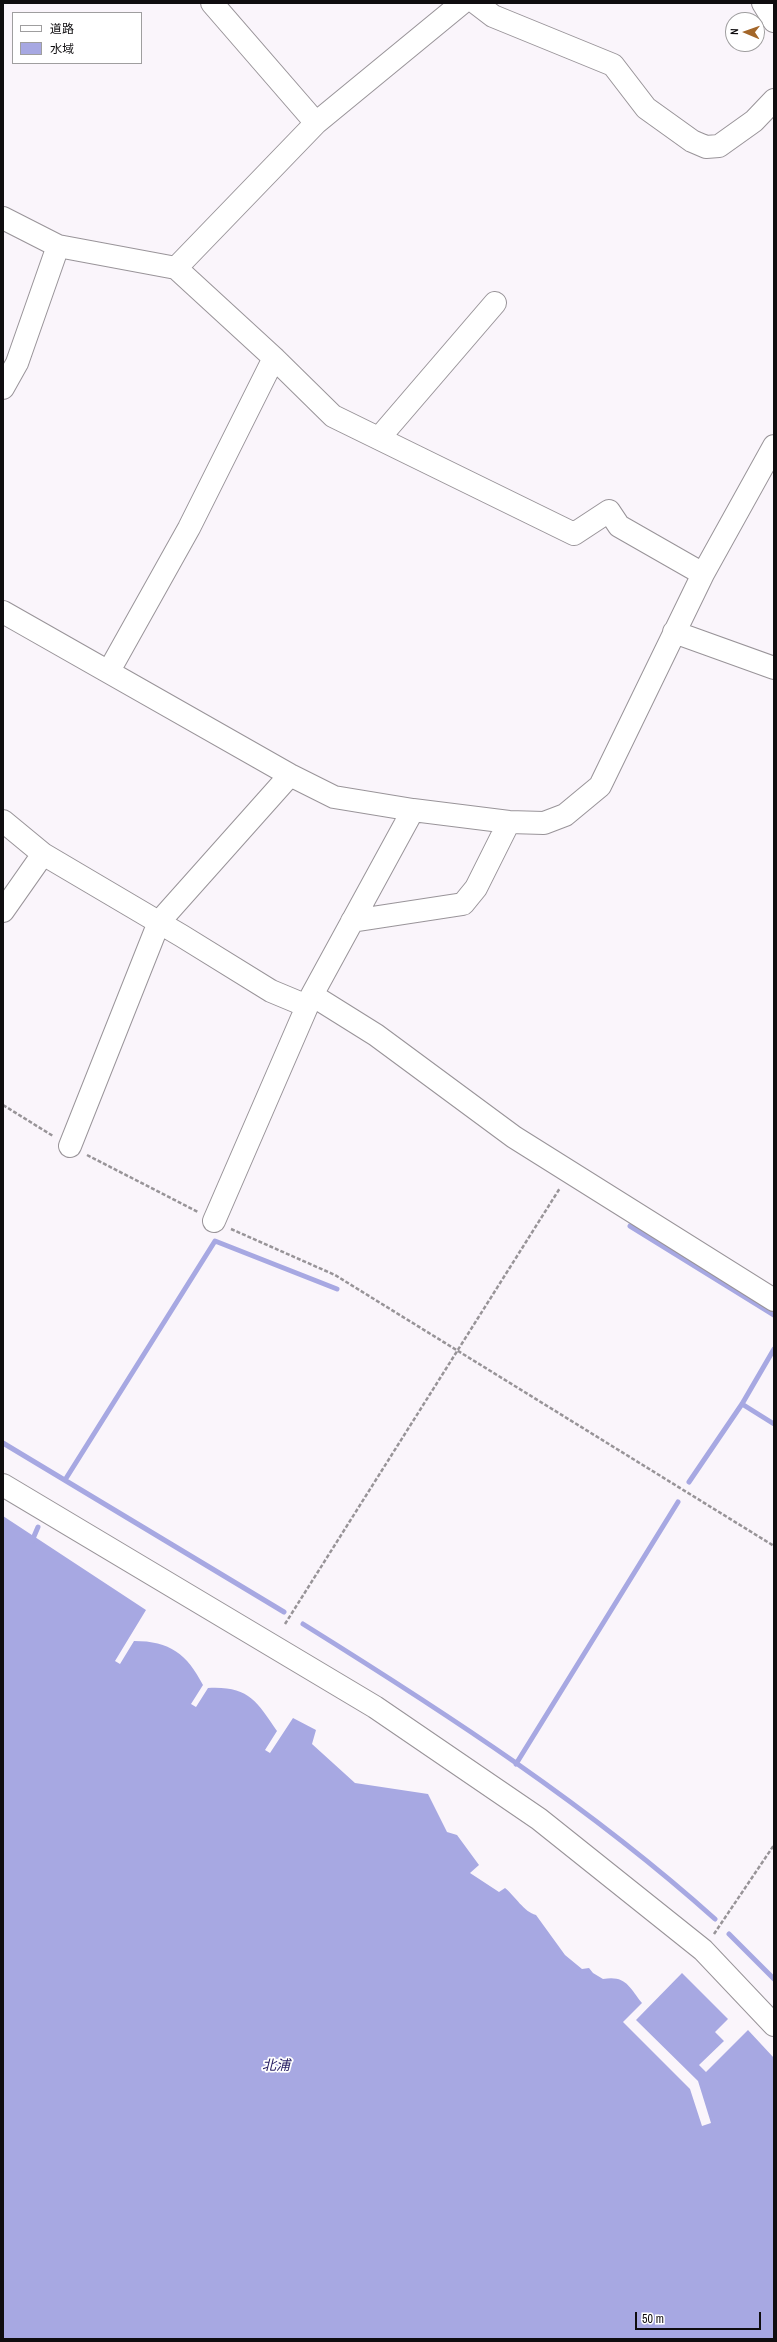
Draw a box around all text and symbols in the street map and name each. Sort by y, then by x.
legend [12,12,142,64]
north arrow [725,12,765,52]
text: 道路 [50,21,74,37]
text: N [727,28,741,35]
text: 水域 [50,41,74,57]
water label: 北浦 [262,2058,290,2074]
scale bar [637,2304,763,2330]
text: 50 m [642,2311,664,2327]

